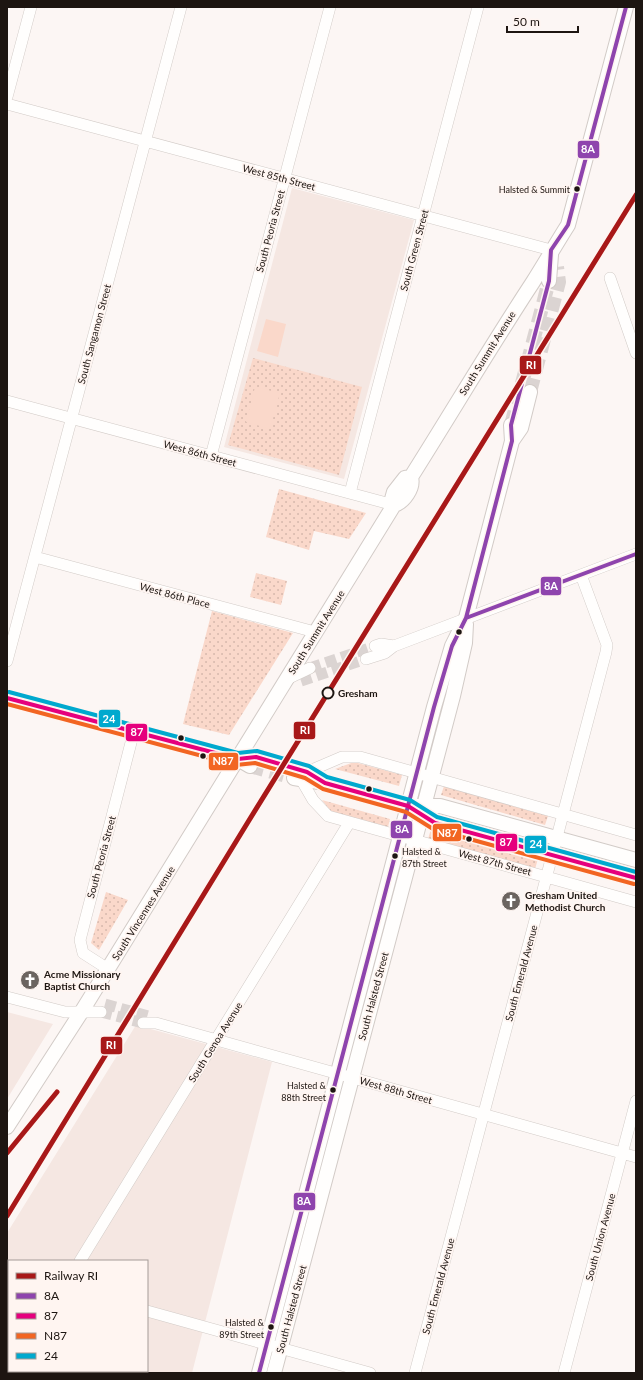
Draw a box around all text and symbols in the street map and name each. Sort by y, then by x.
scale bar [507,8,578,34]
text: 50 m [513,14,540,29]
line badge: 8A [577,140,600,159]
text: 8A [581,142,595,155]
street label: West 85th Street [241,161,317,193]
place label: Halsted & Summit [499,184,571,195]
marker: Halsted & Summit [572,184,582,194]
street label: South Peoria Street [253,188,287,274]
street label: South Green Street [397,207,431,292]
street label: South Sangamon Street [75,282,113,385]
street label: South Summit Avenue [456,309,518,397]
line badge: RI [519,355,542,375]
text: RI [526,358,536,371]
street label: West 86th Street [162,437,238,469]
line badge: 8A [540,576,562,596]
text: 8A [544,579,558,592]
street label: West 86th Place [139,580,211,610]
street label: South Summit Avenue [285,588,347,676]
unlabelled marker [454,627,464,637]
marker: Gresham [321,686,335,700]
place label: Gresham [338,687,378,699]
line badge: 24 [98,709,121,728]
text: 24 [103,712,116,725]
line badge: RI [293,721,316,740]
line badge: 87 [125,723,148,742]
text: RI [300,723,310,736]
text: 87 [131,725,143,738]
unlabelled marker [176,733,186,743]
unlabelled marker [198,751,208,761]
line badge: N87 [208,752,239,771]
text: N87 [212,754,234,767]
unlabelled marker [364,784,374,794]
street label: South Peoria Street [84,814,118,900]
line badge: 8A [390,820,413,839]
text: 8A [395,822,409,835]
line badge: N87 [432,823,462,842]
text: N87 [436,826,458,839]
line badge: 87 [495,833,518,852]
unlabelled marker [464,834,474,844]
text: 87 [500,835,512,848]
line badge: 24 [524,835,547,854]
text: 24 [530,837,543,850]
place label: Halsted & 87th Street [402,846,447,869]
street label: West 87th Street [457,846,533,878]
marker: Halsted & 87th Street [390,851,400,861]
street label: South Vincennes Avenue [109,864,177,962]
place label: Gresham United Methodist Church [525,889,606,913]
church icon: Gresham United Methodist Church [500,890,522,912]
street label: South Emerald Avenue [502,923,540,1023]
street label: South Halsted Street [355,950,391,1041]
place label: Acme Missionary Baptist Church [43,968,121,992]
church icon: Acme Missionary Baptist Church [19,969,41,991]
street label: South Genoa Avenue [185,1000,245,1084]
line badge: RI [100,1036,123,1055]
text: RI [106,1038,116,1051]
street label: West 88th Street [358,1074,434,1106]
place label: Halsted & 88th Street [281,1080,327,1103]
marker: Halsted & 88th Street [328,1085,338,1095]
line badge: 8A [293,1192,316,1211]
street label: South Union Avenue [583,1192,617,1282]
text: 8A [297,1194,311,1207]
street label: South Emerald Avenue [419,1236,457,1336]
legend [8,1260,148,1372]
street label: South Halsted Street [273,1263,309,1354]
text: Railway RI [44,1268,98,1283]
text: 8A [44,1288,60,1303]
text: 87 [44,1308,58,1323]
place label: Halsted & 89th Street [219,1317,265,1340]
marker: Halsted & 89th Street [266,1322,276,1332]
text: N87 [44,1328,67,1343]
text: 24 [44,1348,58,1363]

